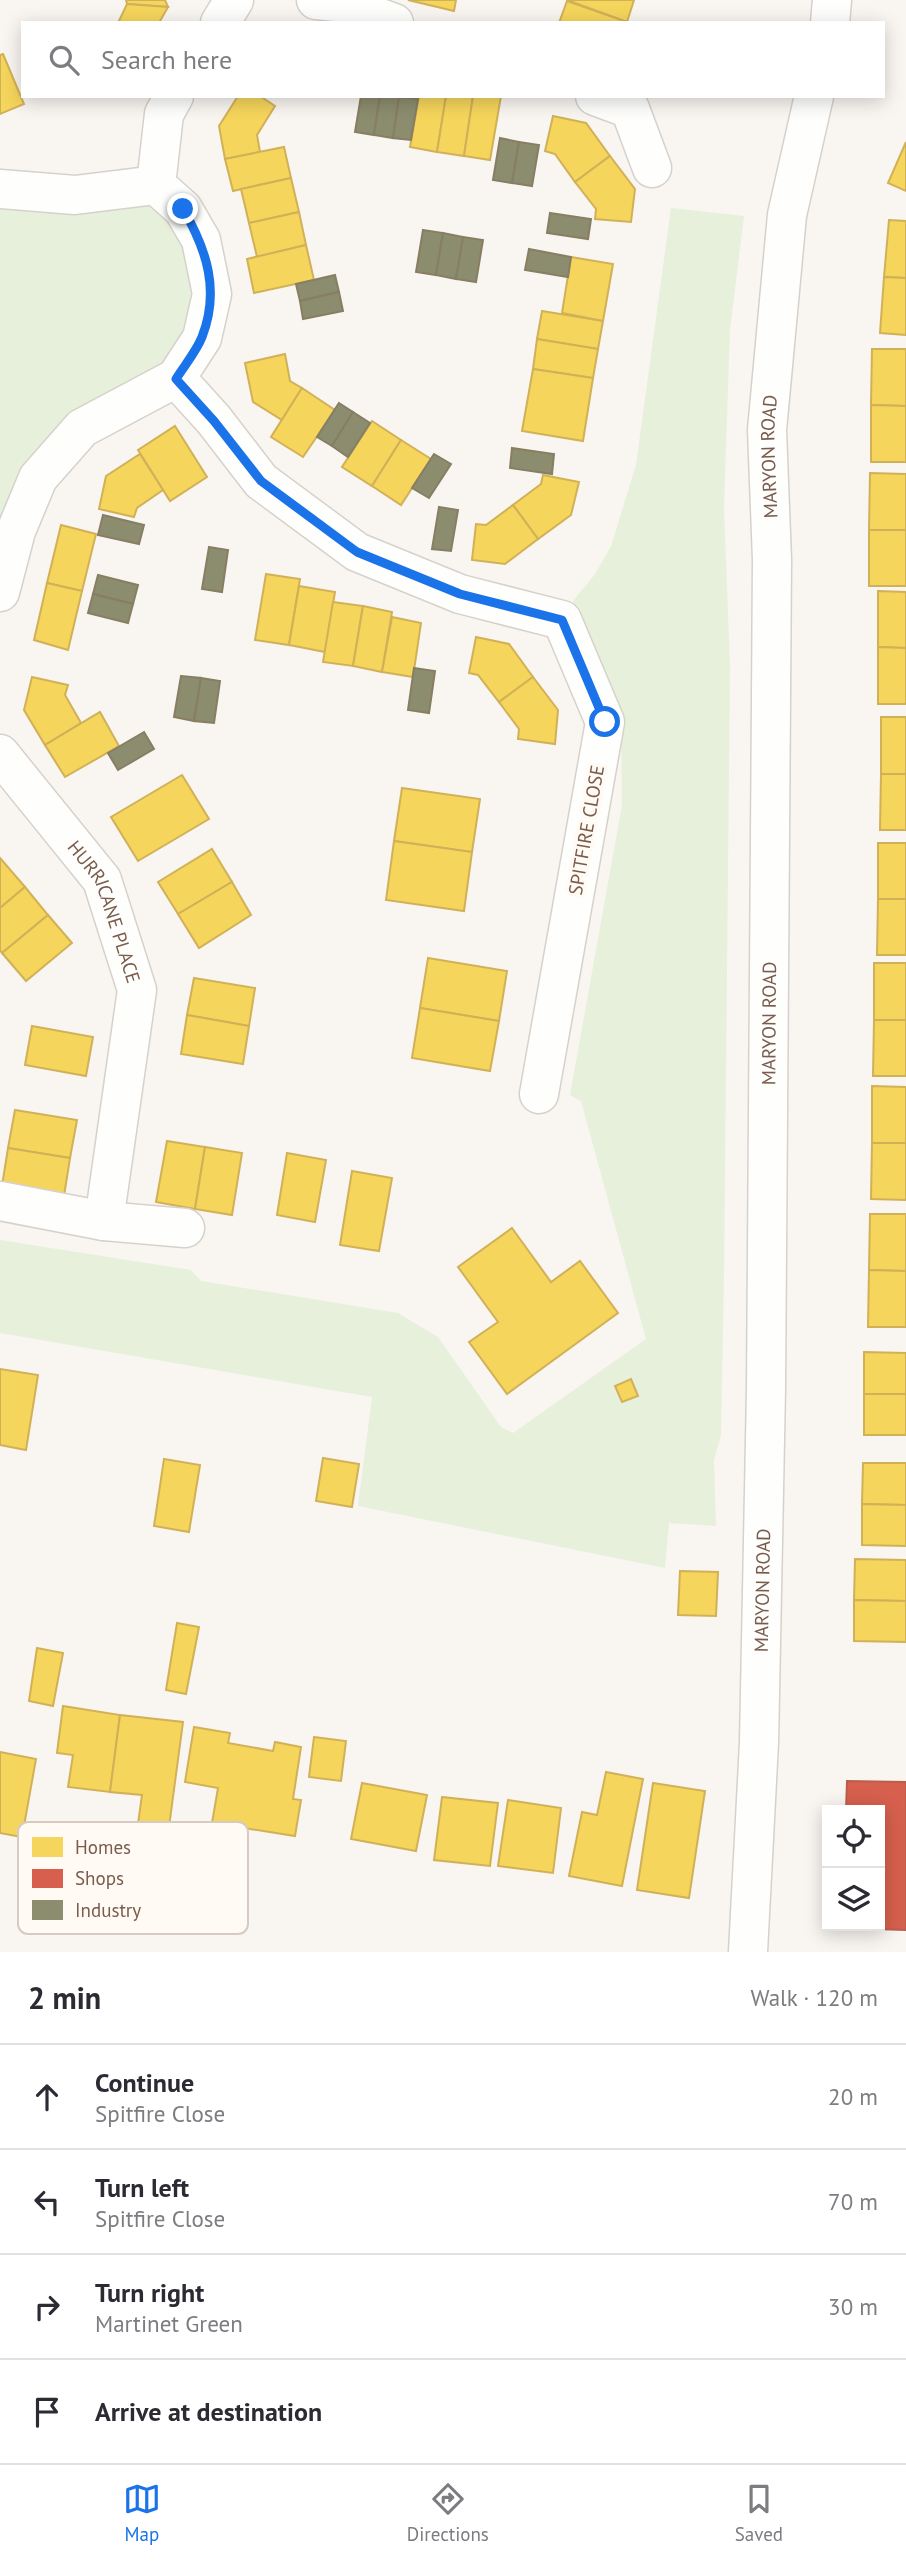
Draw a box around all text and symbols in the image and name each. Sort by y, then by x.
search box [21,21,885,98]
icon: search [45,41,83,79]
text: Search here [101,43,232,76]
route end [167,193,198,224]
street label: MARYON ROAD [755,394,782,519]
route start [589,706,620,737]
street label: SPITFIRE CLOSE [563,763,609,897]
street label: HURRICANE PLACE [63,835,146,986]
street label: MARYON ROAD [756,961,781,1085]
street label: MARYON ROAD [749,1528,775,1652]
map controls [822,1805,885,1931]
button: locate [822,1805,885,1868]
legend [18,1822,248,1934]
text: Homes [75,1835,131,1859]
text: Shops [75,1866,124,1890]
button: layers [822,1868,885,1931]
text: Industry [75,1898,141,1922]
text: 2 min [28,1978,101,2017]
text: Walk · 120 m [751,1983,878,2012]
text: Continue [95,2066,194,2099]
icon: ahead [28,2078,66,2116]
text: 20 m [828,2082,878,2111]
text: Spitfire Close [95,2099,225,2128]
text: Turn left [95,2171,189,2204]
icon: left [28,2183,66,2221]
text: 70 m [828,2187,878,2216]
text: Spitfire Close [95,2204,225,2233]
text: Turn right [95,2276,204,2309]
icon: right [28,2288,66,2326]
text: 30 m [828,2292,878,2321]
text: Martinet Green [95,2309,243,2338]
icon: arrive [28,2393,66,2431]
text: Arrive at destination [95,2395,322,2428]
tab: Map [123,2480,161,2546]
tab: Directions [407,2480,489,2546]
tab: Saved [735,2480,783,2546]

